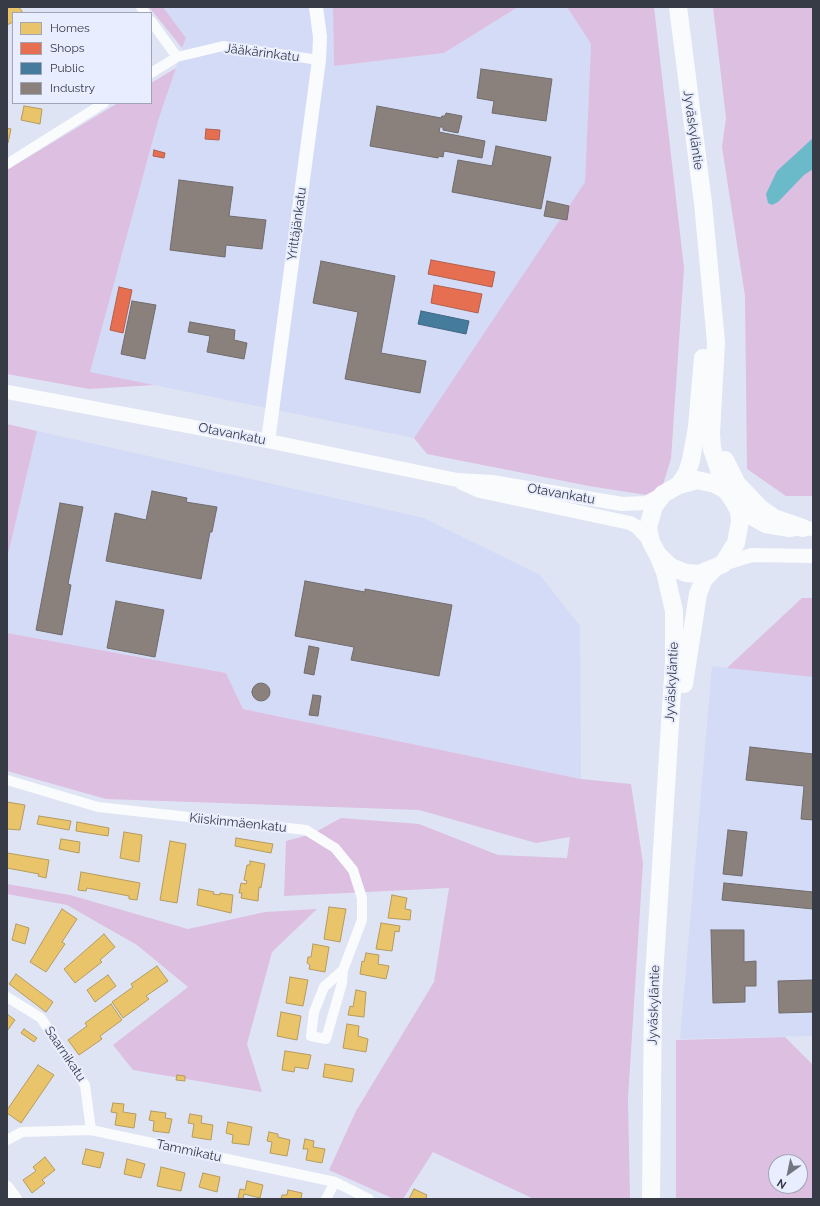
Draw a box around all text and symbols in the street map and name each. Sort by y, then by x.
legend [12,12,152,104]
text: Homes [50,21,90,35]
text: Shops [50,41,85,55]
street label: Jääkärinkatu [224,41,300,65]
text: Public [50,61,84,75]
text: Industry [50,81,95,95]
street label: Jyväskyläntie [680,89,706,171]
street label: Yrittäjänkatu [284,186,310,262]
street label: Otavankatu [197,420,267,448]
street label: Otavankatu [526,480,596,508]
street label: Jyväskyläntie [662,641,682,723]
street label: Kiiskinmäenkatu [189,810,287,836]
street label: Jyväskyläntie [645,965,663,1045]
street label: Saarnikatu [41,1024,89,1084]
street label: Tammikatu [155,1136,223,1166]
north arrow [768,1154,808,1194]
text: N [775,1176,789,1191]

